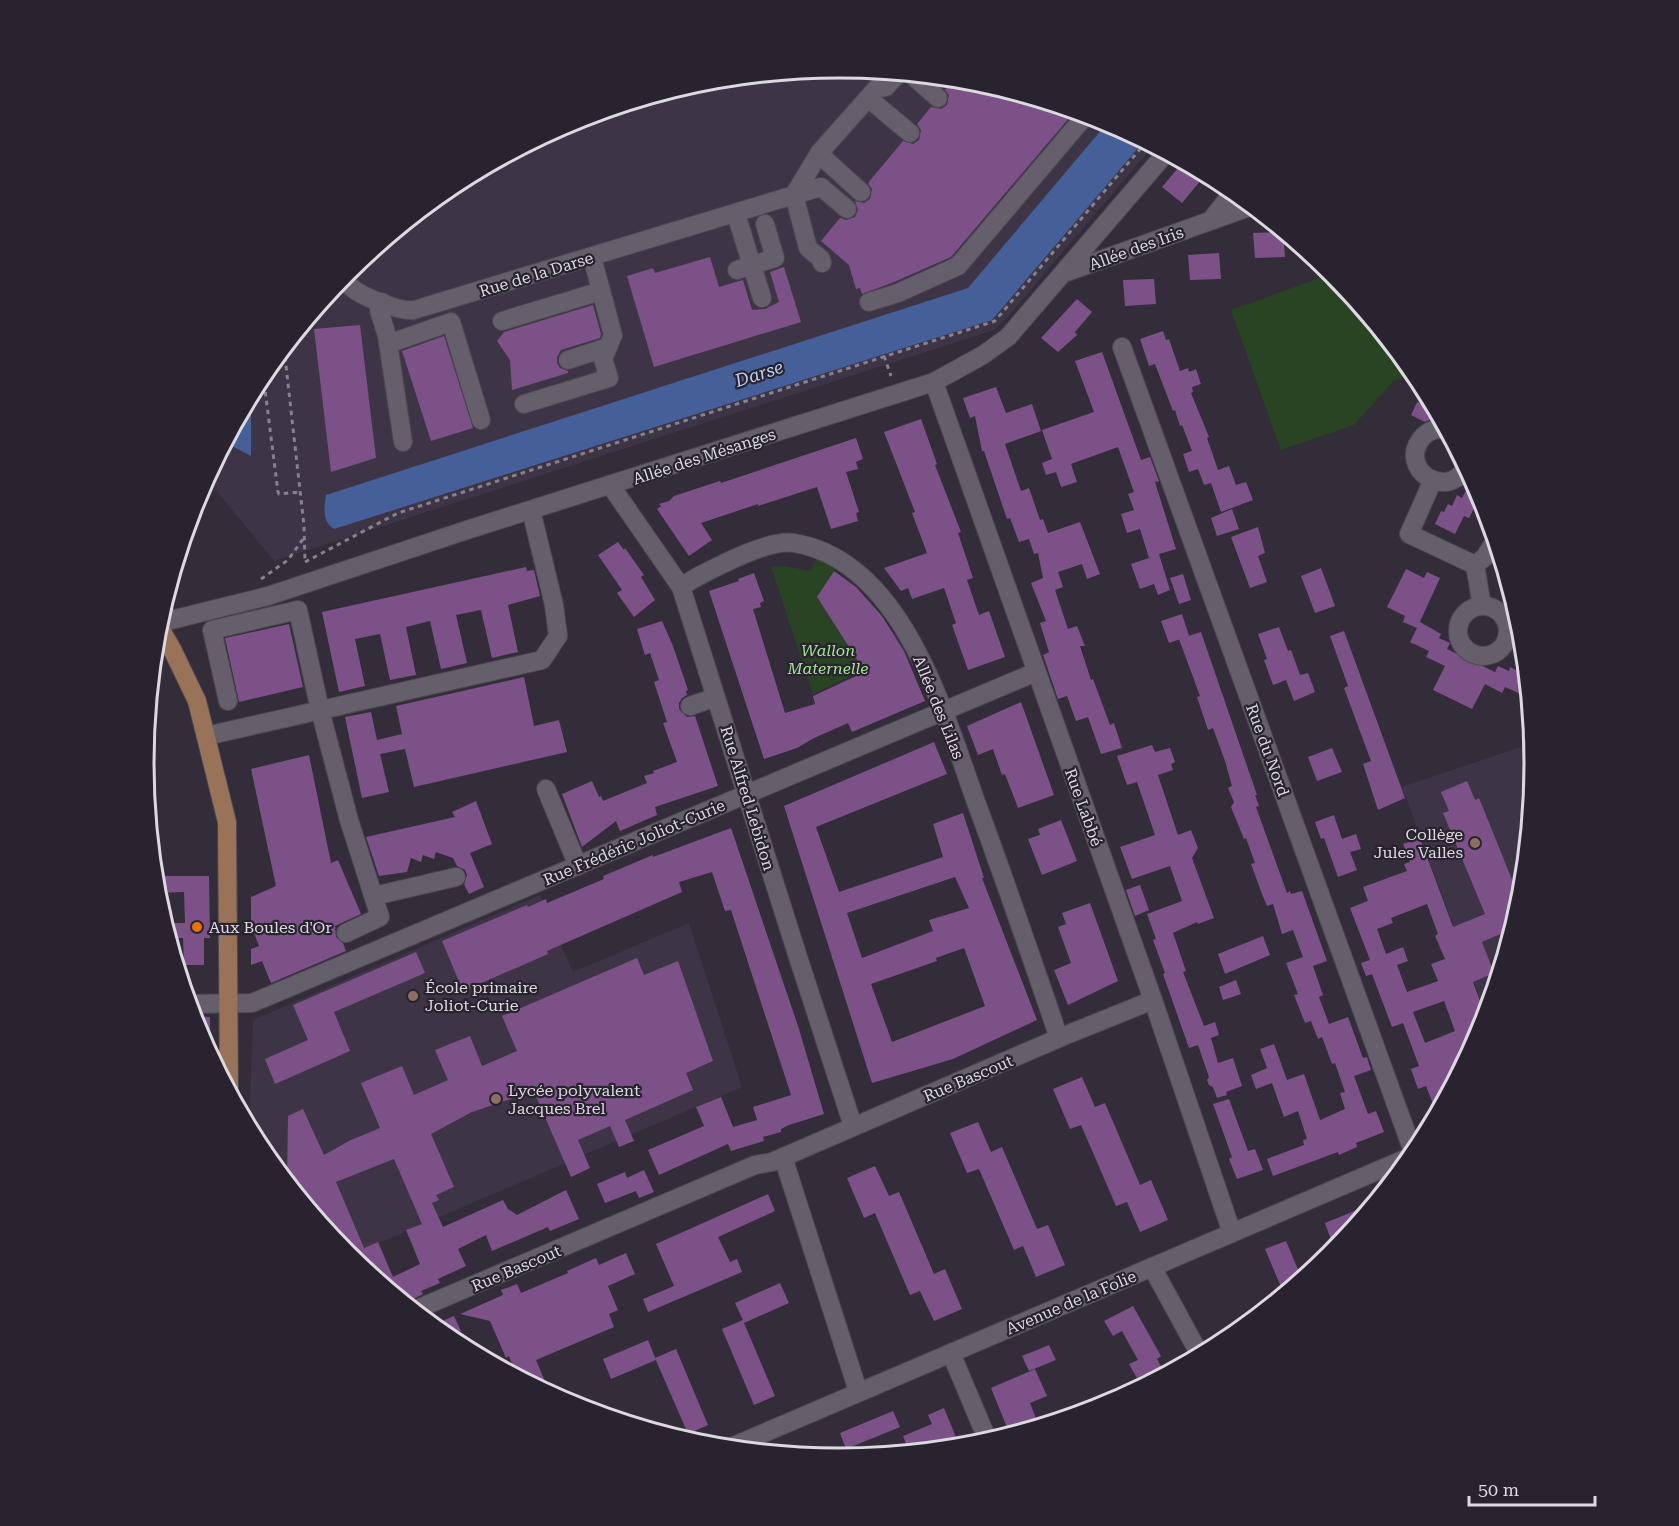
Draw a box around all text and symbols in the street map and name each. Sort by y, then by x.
street label: Allée des Iris [1086,222,1186,274]
street label: Rue de la Darse [477,248,596,301]
water label: Darse [731,356,786,391]
street label: Allée des Mésanges [630,424,778,489]
park label: Wallon Maternelle [787,641,868,678]
street label: Allée des Lilas [909,653,968,762]
street label: Rue du Nord [1242,701,1293,799]
street label: Rue Alfred Lebidon [716,724,779,873]
street label: Rue Labbé [1061,765,1107,849]
street label: Rue Frédéric Joliot-Curie [540,795,728,889]
place label: Collège Jules Valles [1374,825,1463,862]
marker: Collège Jules Valles [1468,836,1482,850]
place label: Aux Boules d'Or [209,918,332,937]
marker: Aux Boules d'Or [190,920,204,934]
place label: École primaire Joliot-Curie [425,978,538,1015]
marker: École primaire Joliot-Curie [406,989,420,1003]
street label: Rue Bascout [921,1051,1016,1106]
place label: Lycée polyvalent Jacques Brel [508,1081,640,1118]
marker: Lycée polyvalent Jacques Brel [489,1092,503,1106]
street label: Rue Bascout [469,1241,564,1296]
street label: Avenue de la Folie [1003,1266,1139,1338]
scale bar [1469,1469,1595,1507]
text: 50 m [1478,1479,1519,1500]

